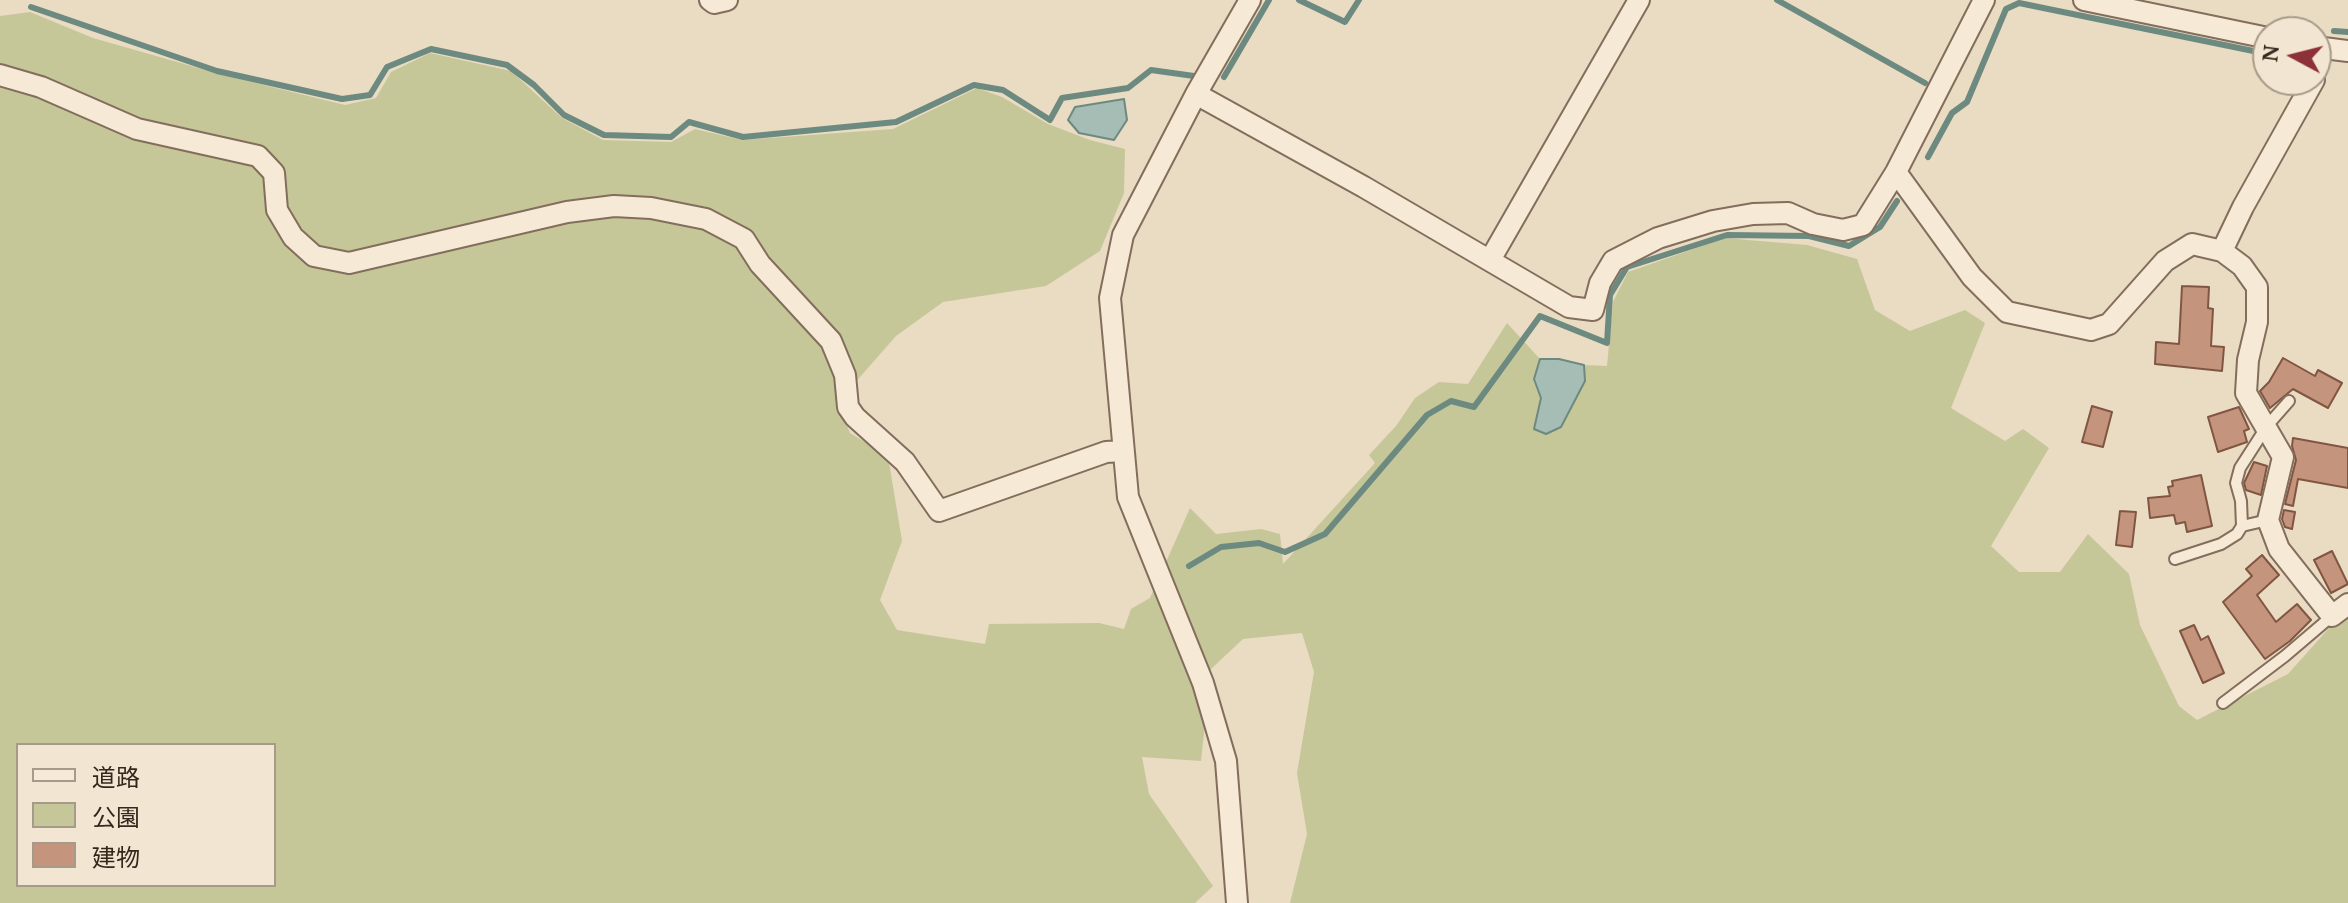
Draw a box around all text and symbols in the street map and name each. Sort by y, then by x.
north arrow [2252,16,2332,96]
text: N [2254,43,2285,63]
legend [16,743,276,887]
text: 道路 [92,761,140,793]
text: 公園 [92,801,140,833]
text: 建物 [92,841,140,873]

